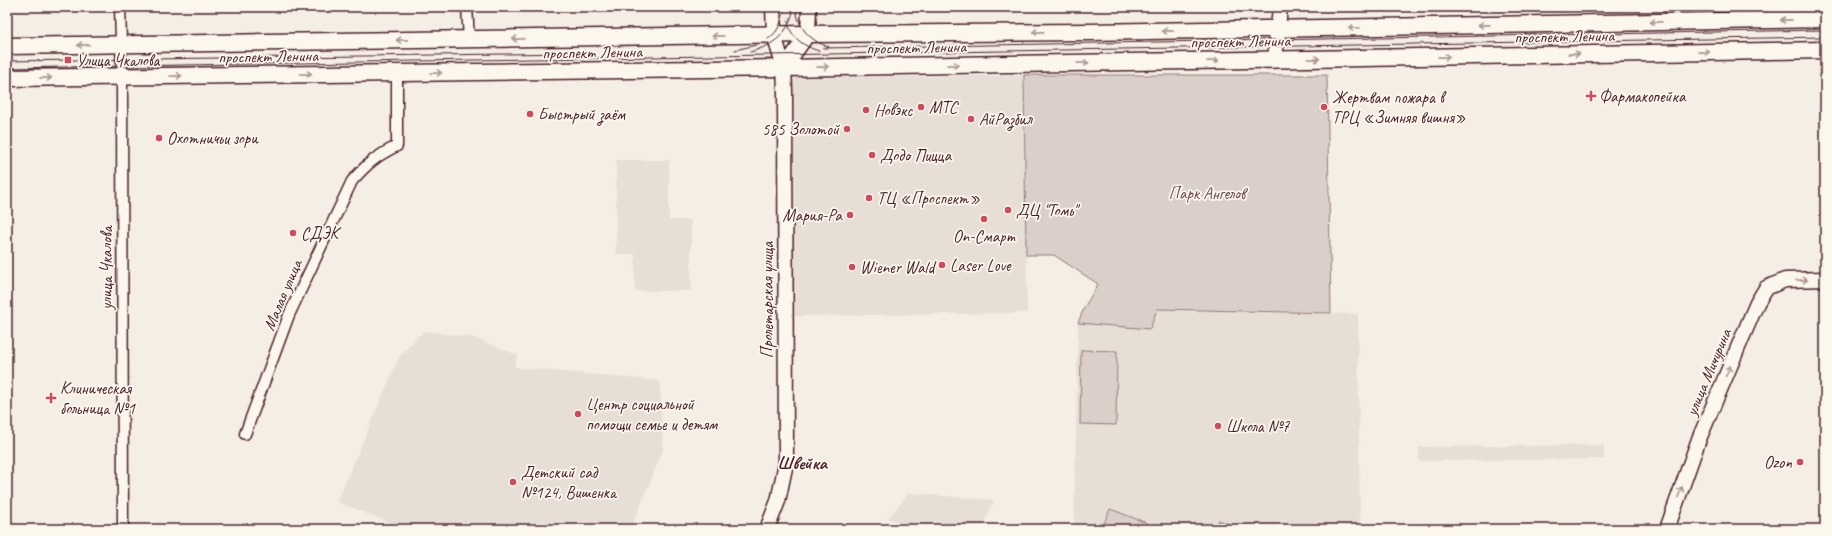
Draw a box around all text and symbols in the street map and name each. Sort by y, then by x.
one-way arrow [1780,16,1793,24]
one-way arrow [1650,18,1663,26]
one-way arrow [1478,21,1491,29]
one-way arrow [1348,24,1361,31]
street label: проспект Ленина [1514,25,1615,48]
one-way arrow [1162,27,1175,34]
one-way arrow [1032,28,1045,36]
street label: проспект Ленина [1190,30,1291,53]
one-way arrow [712,32,725,39]
one-way arrow [512,35,525,42]
one-way arrow [396,36,409,44]
street label: проспект Ленина [866,36,967,59]
one-way arrow [77,41,90,49]
street label: проспект Ленина [542,41,643,64]
street label: проспект Ленина [218,45,319,68]
one-way arrow [1697,48,1710,56]
place label: Улица Чкалова [76,50,161,71]
one-way arrow [1567,51,1580,58]
one-way arrow [1437,53,1450,61]
marker: Улица Чкалова [63,55,73,65]
one-way arrow [1307,55,1320,63]
one-way arrow [1206,57,1219,64]
one-way arrow [1076,59,1089,67]
one-way arrow [946,61,959,69]
one-way arrow [816,64,829,71]
one-way arrow [429,69,442,77]
one-way arrow [299,70,312,78]
one-way arrow [169,72,182,80]
one-way arrow [39,74,52,82]
place label: Фармакопейка [1599,86,1687,107]
place label: Жертвам пожара в ТРЦ «Зимняя вишня» [1332,87,1466,128]
marker: Фармакопейка [1586,91,1596,101]
place label: МТС [929,97,959,118]
place label: Новэкс [874,100,913,121]
marker: МТС [916,102,926,112]
marker: Жертвам пожара в ТРЦ «Зимняя вишня» [1319,102,1329,112]
place label: Быстрый заём [538,104,626,126]
marker: Новэкс [861,105,871,115]
marker: Быстрый заём [525,109,535,119]
place label: АйРазбил [979,109,1033,131]
marker: АйРазбил [966,114,976,124]
place label: 585 Золотой [762,119,840,140]
marker: 585 Золотой [842,124,852,134]
place label: Охотничьи зори [167,128,259,149]
marker: Охотничьи зори [154,133,164,143]
place label: Додо Пицца [880,145,953,166]
marker: Додо Пицца [867,150,877,160]
park label: Парк Ангелов [1169,183,1249,204]
place label: ТЦ «Проспект» [877,188,980,209]
marker: ТЦ «Проспект» [864,193,874,203]
place label: ДЦ "Томь" [1016,200,1081,221]
place label: Мария-Ра [783,205,844,226]
marker: ДЦ "Томь" [1003,205,1013,215]
marker: Мария-Ра [845,210,855,220]
marker: On-Смарт [979,214,989,224]
place label: СДЭК [301,223,342,244]
street label: улица Чкалова [96,224,117,311]
place label: On-Смарт [953,226,1016,247]
marker: СДЭК [288,228,298,238]
street label: Пролетарская улица [757,241,778,358]
street label: Малая улица [258,255,308,334]
place label: Laser Love [950,255,1012,276]
place label: Wiener Wald [860,257,936,278]
marker: Laser Love [937,260,947,270]
marker: Wiener Wald [847,262,857,272]
one-way arrow [1795,276,1808,283]
street label: улица Мичурина [1680,324,1737,420]
one-way arrow [1725,366,1732,378]
place label: Клиническая больница №1 [60,378,136,419]
marker: Клиническая больница №1 [45,392,57,404]
place label: Центр социальной помощи семье и детям [586,394,718,435]
marker: Центр социальной помощи семье и детям [573,409,583,419]
place label: Школа №7 [1226,416,1291,437]
marker: Школа №7 [1213,421,1223,431]
district label: Швейка [777,452,829,474]
place label: Ozon [1764,452,1792,473]
marker: Ozon [1795,457,1805,467]
place label: Детский сад №124, Вишенка [521,462,618,503]
marker: Детский сад №124, Вишенка [508,477,518,487]
one-way arrow [1677,487,1685,499]

